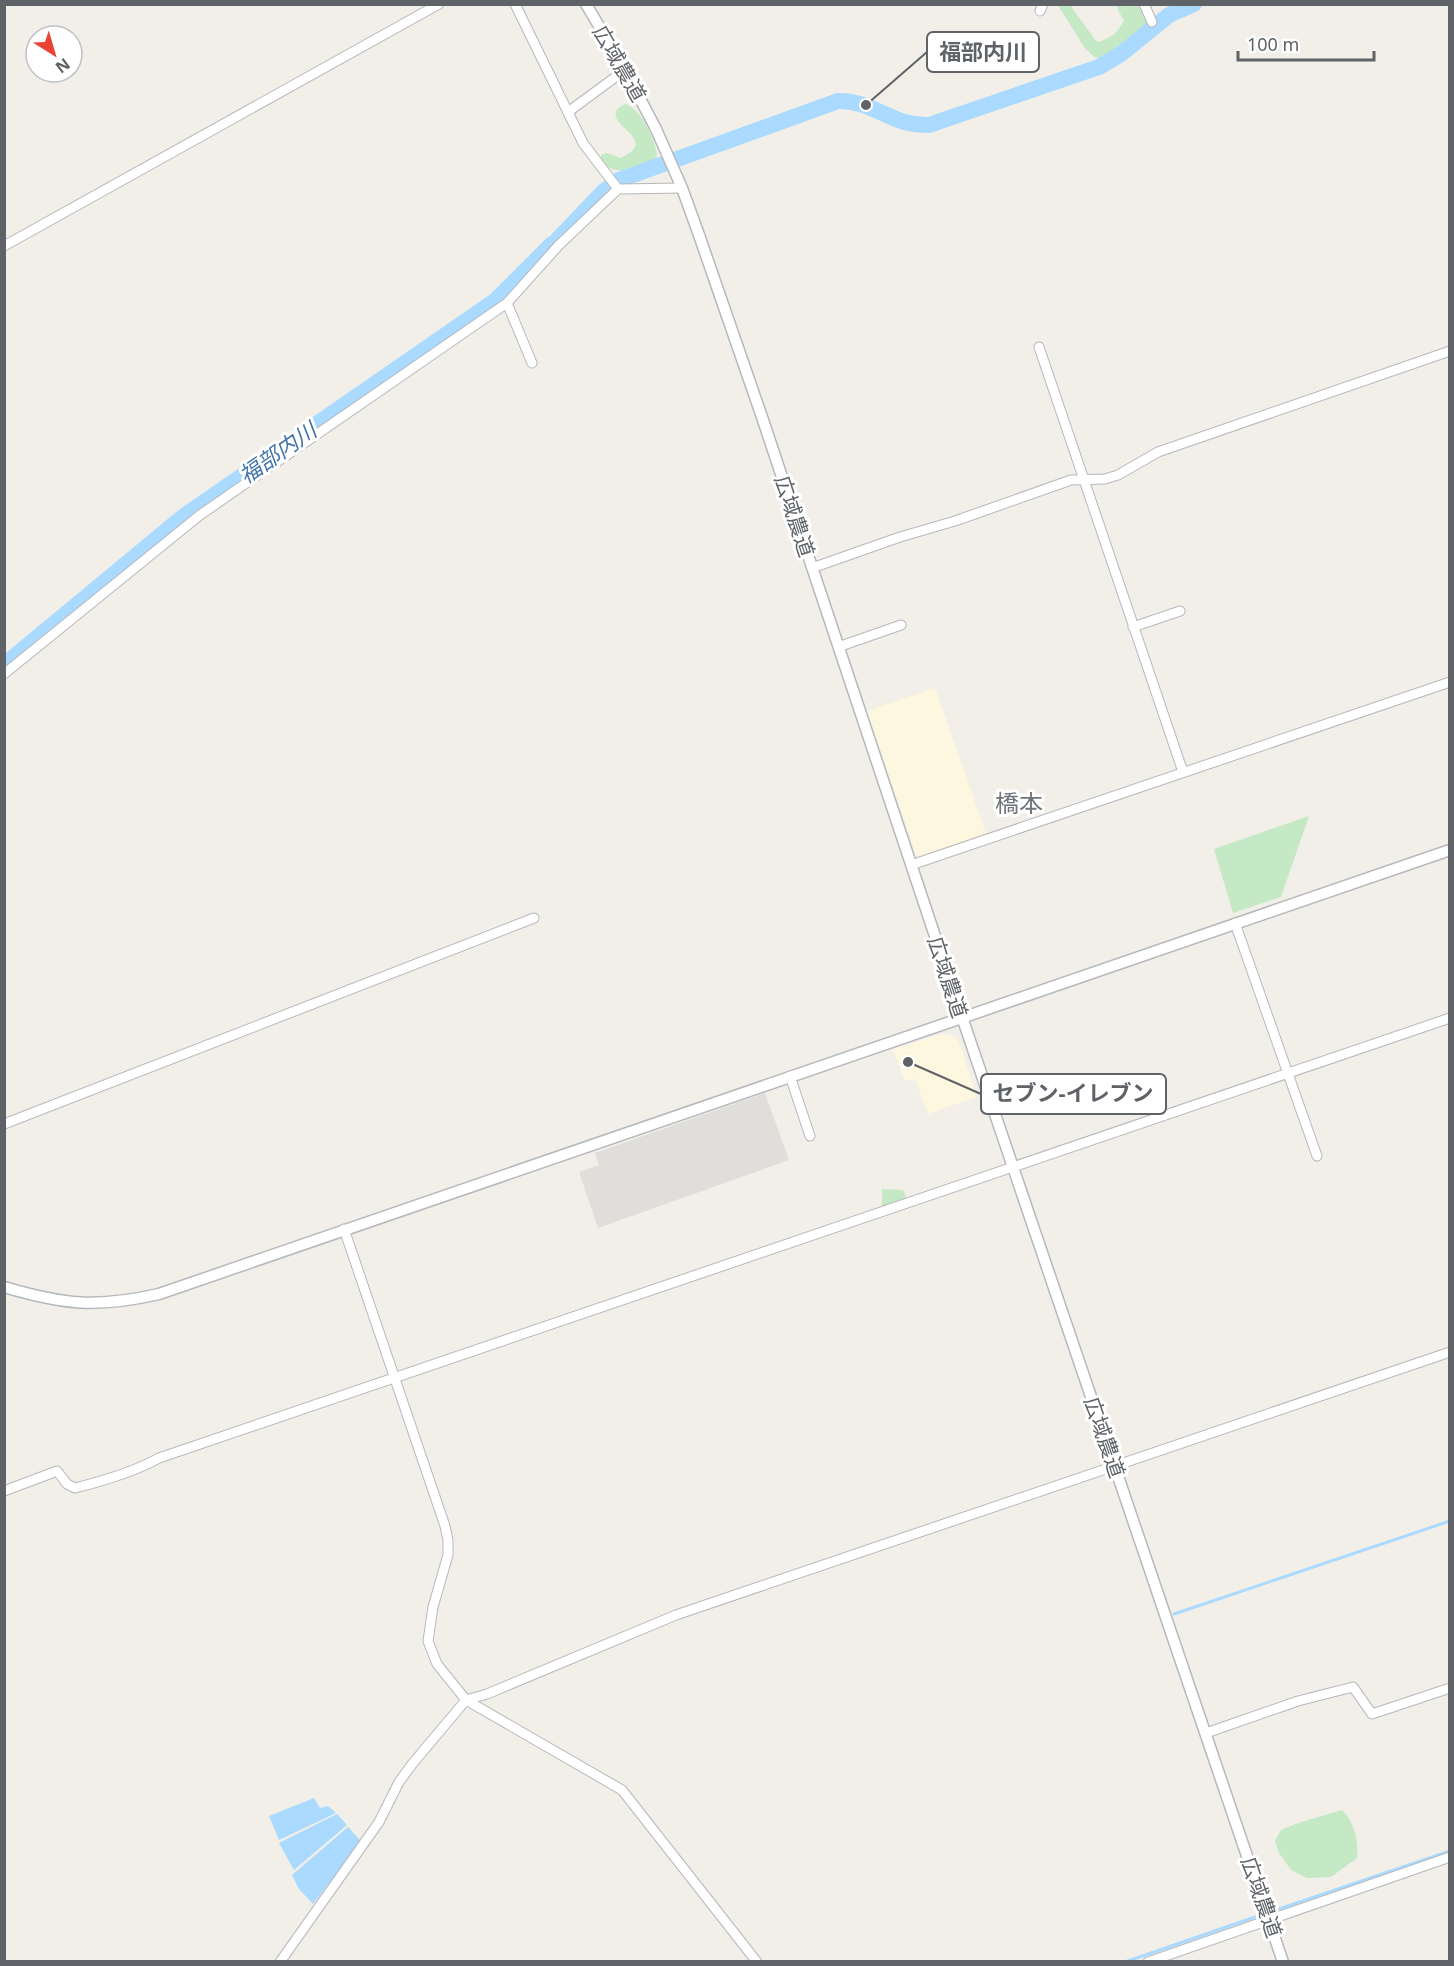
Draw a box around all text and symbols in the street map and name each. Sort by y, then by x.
street label: 広域農道 [587,20,653,106]
north arrow [24,24,84,84]
scale bar [1238,24,1374,62]
callout: 福部内川 [927,32,1039,72]
text: 100 m [1247,32,1299,56]
text: 福部内川 [939,36,1027,66]
text: N [51,53,75,79]
water label: 福部内川 [232,413,323,490]
street label: 広域農道 [769,472,821,560]
district label: 橋本 [995,786,1043,819]
street label: 広域農道 [922,933,974,1021]
callout: セブン-イレブン [981,1074,1166,1114]
text: セブン-イレブン [992,1077,1154,1107]
street label: 広域農道 [1078,1393,1132,1481]
street label: 広域農道 [1235,1853,1289,1941]

